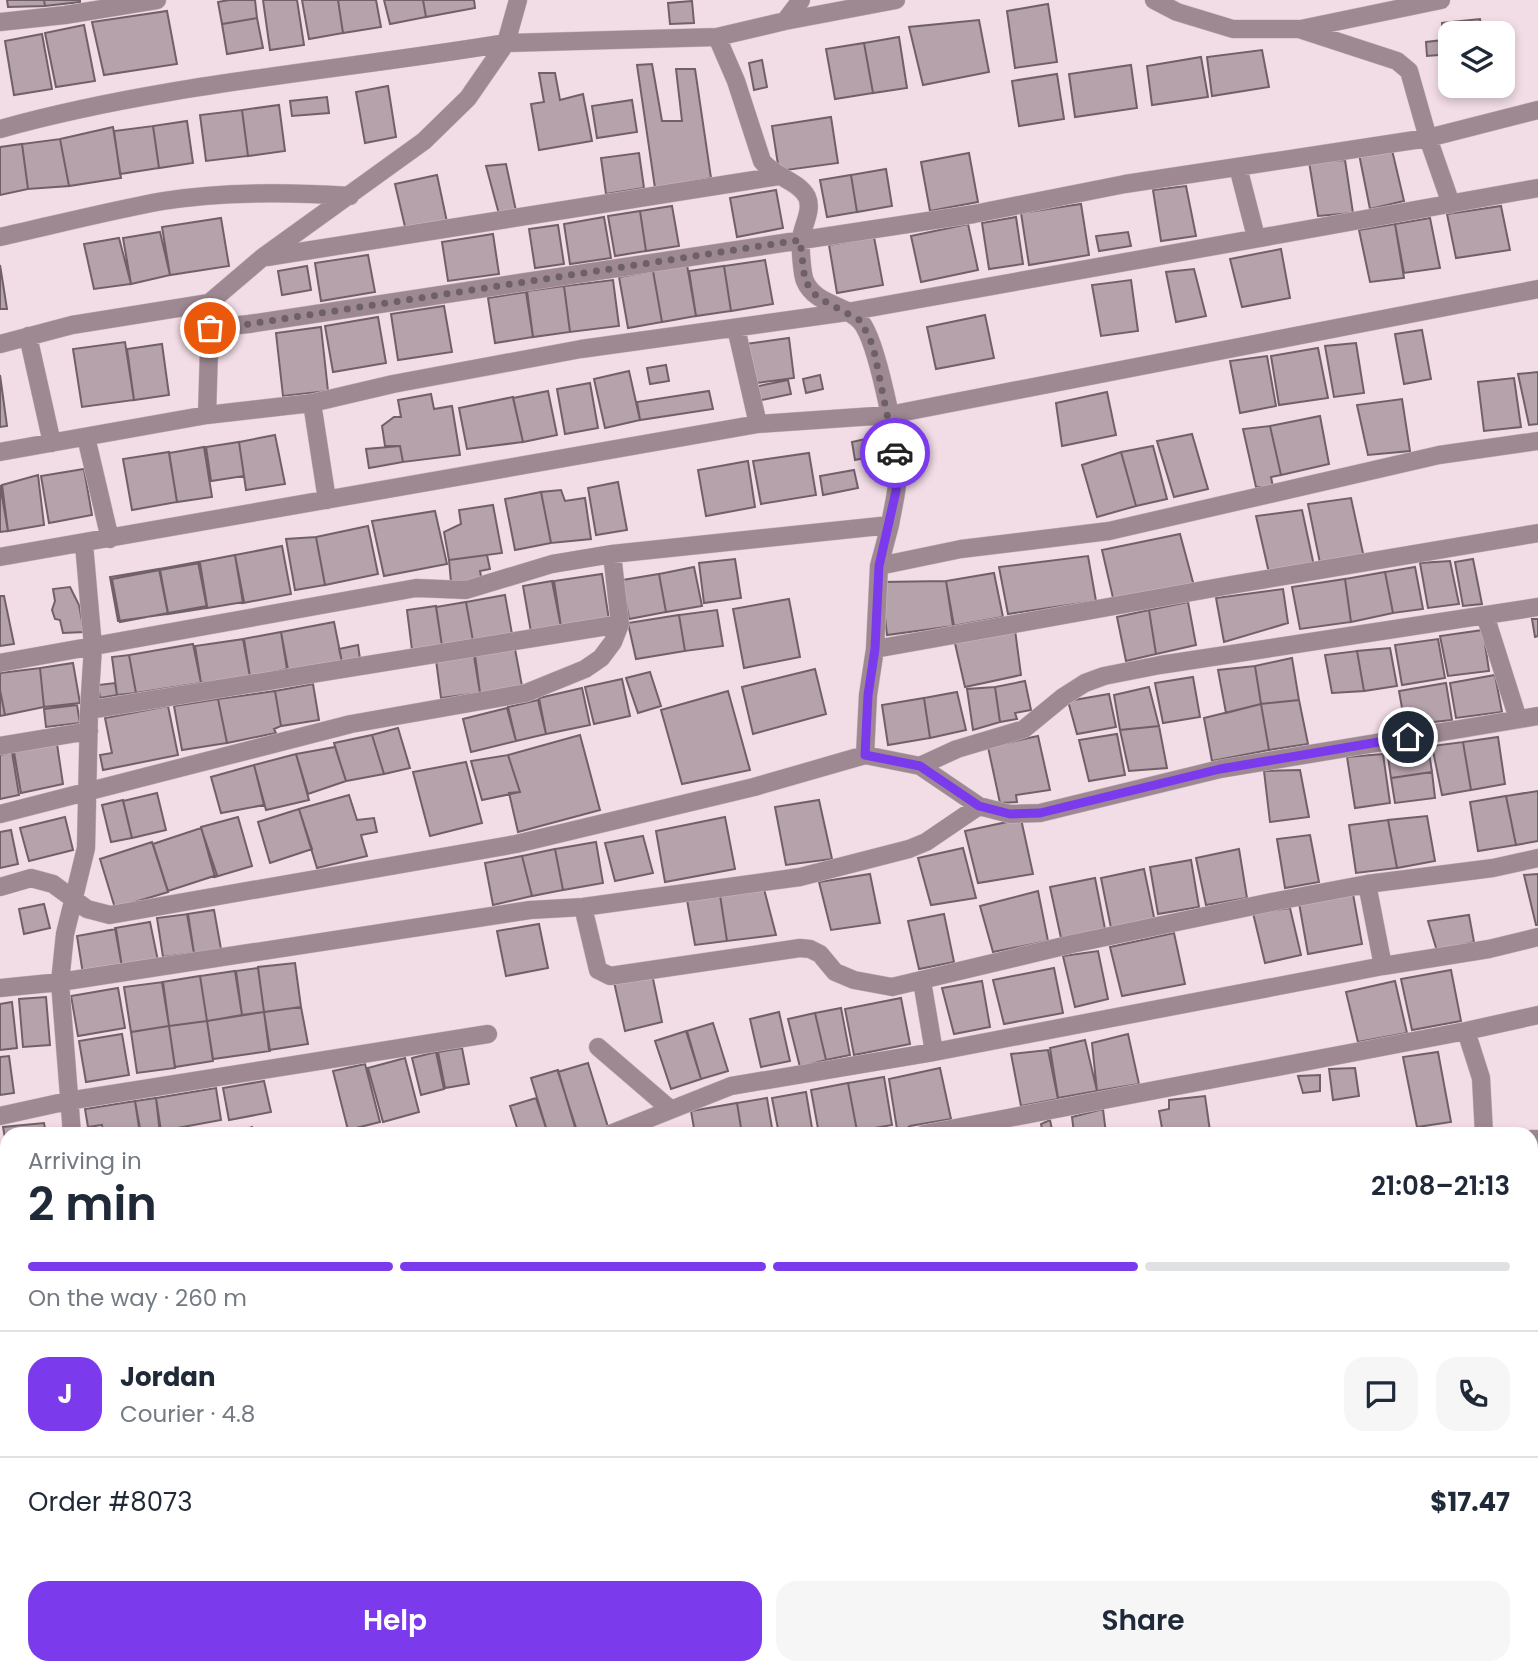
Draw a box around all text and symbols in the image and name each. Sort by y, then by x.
map controls [1438,21,1515,98]
button: layers [1438,21,1515,98]
pin [180,298,240,358]
icon: bag [191,309,229,347]
courier [860,418,930,488]
icon: car [876,434,914,472]
pin [1378,707,1438,767]
icon: home [1389,718,1427,756]
text: Arriving in [28,1145,142,1177]
text: 21:08–21:13 [1371,1168,1510,1204]
text: 2 min [28,1172,157,1236]
text: On the way · 260 m [28,1282,247,1314]
button: chat [1344,1357,1418,1431]
button: phone [1436,1357,1510,1431]
text: Jordan [120,1359,216,1395]
text: J [57,1376,73,1412]
text: Courier · 4.8 [120,1398,255,1430]
text: Order #8073 [28,1484,193,1520]
text: $17.47 [1430,1484,1510,1520]
button: Help [28,1581,762,1661]
button: Share [776,1581,1510,1661]

